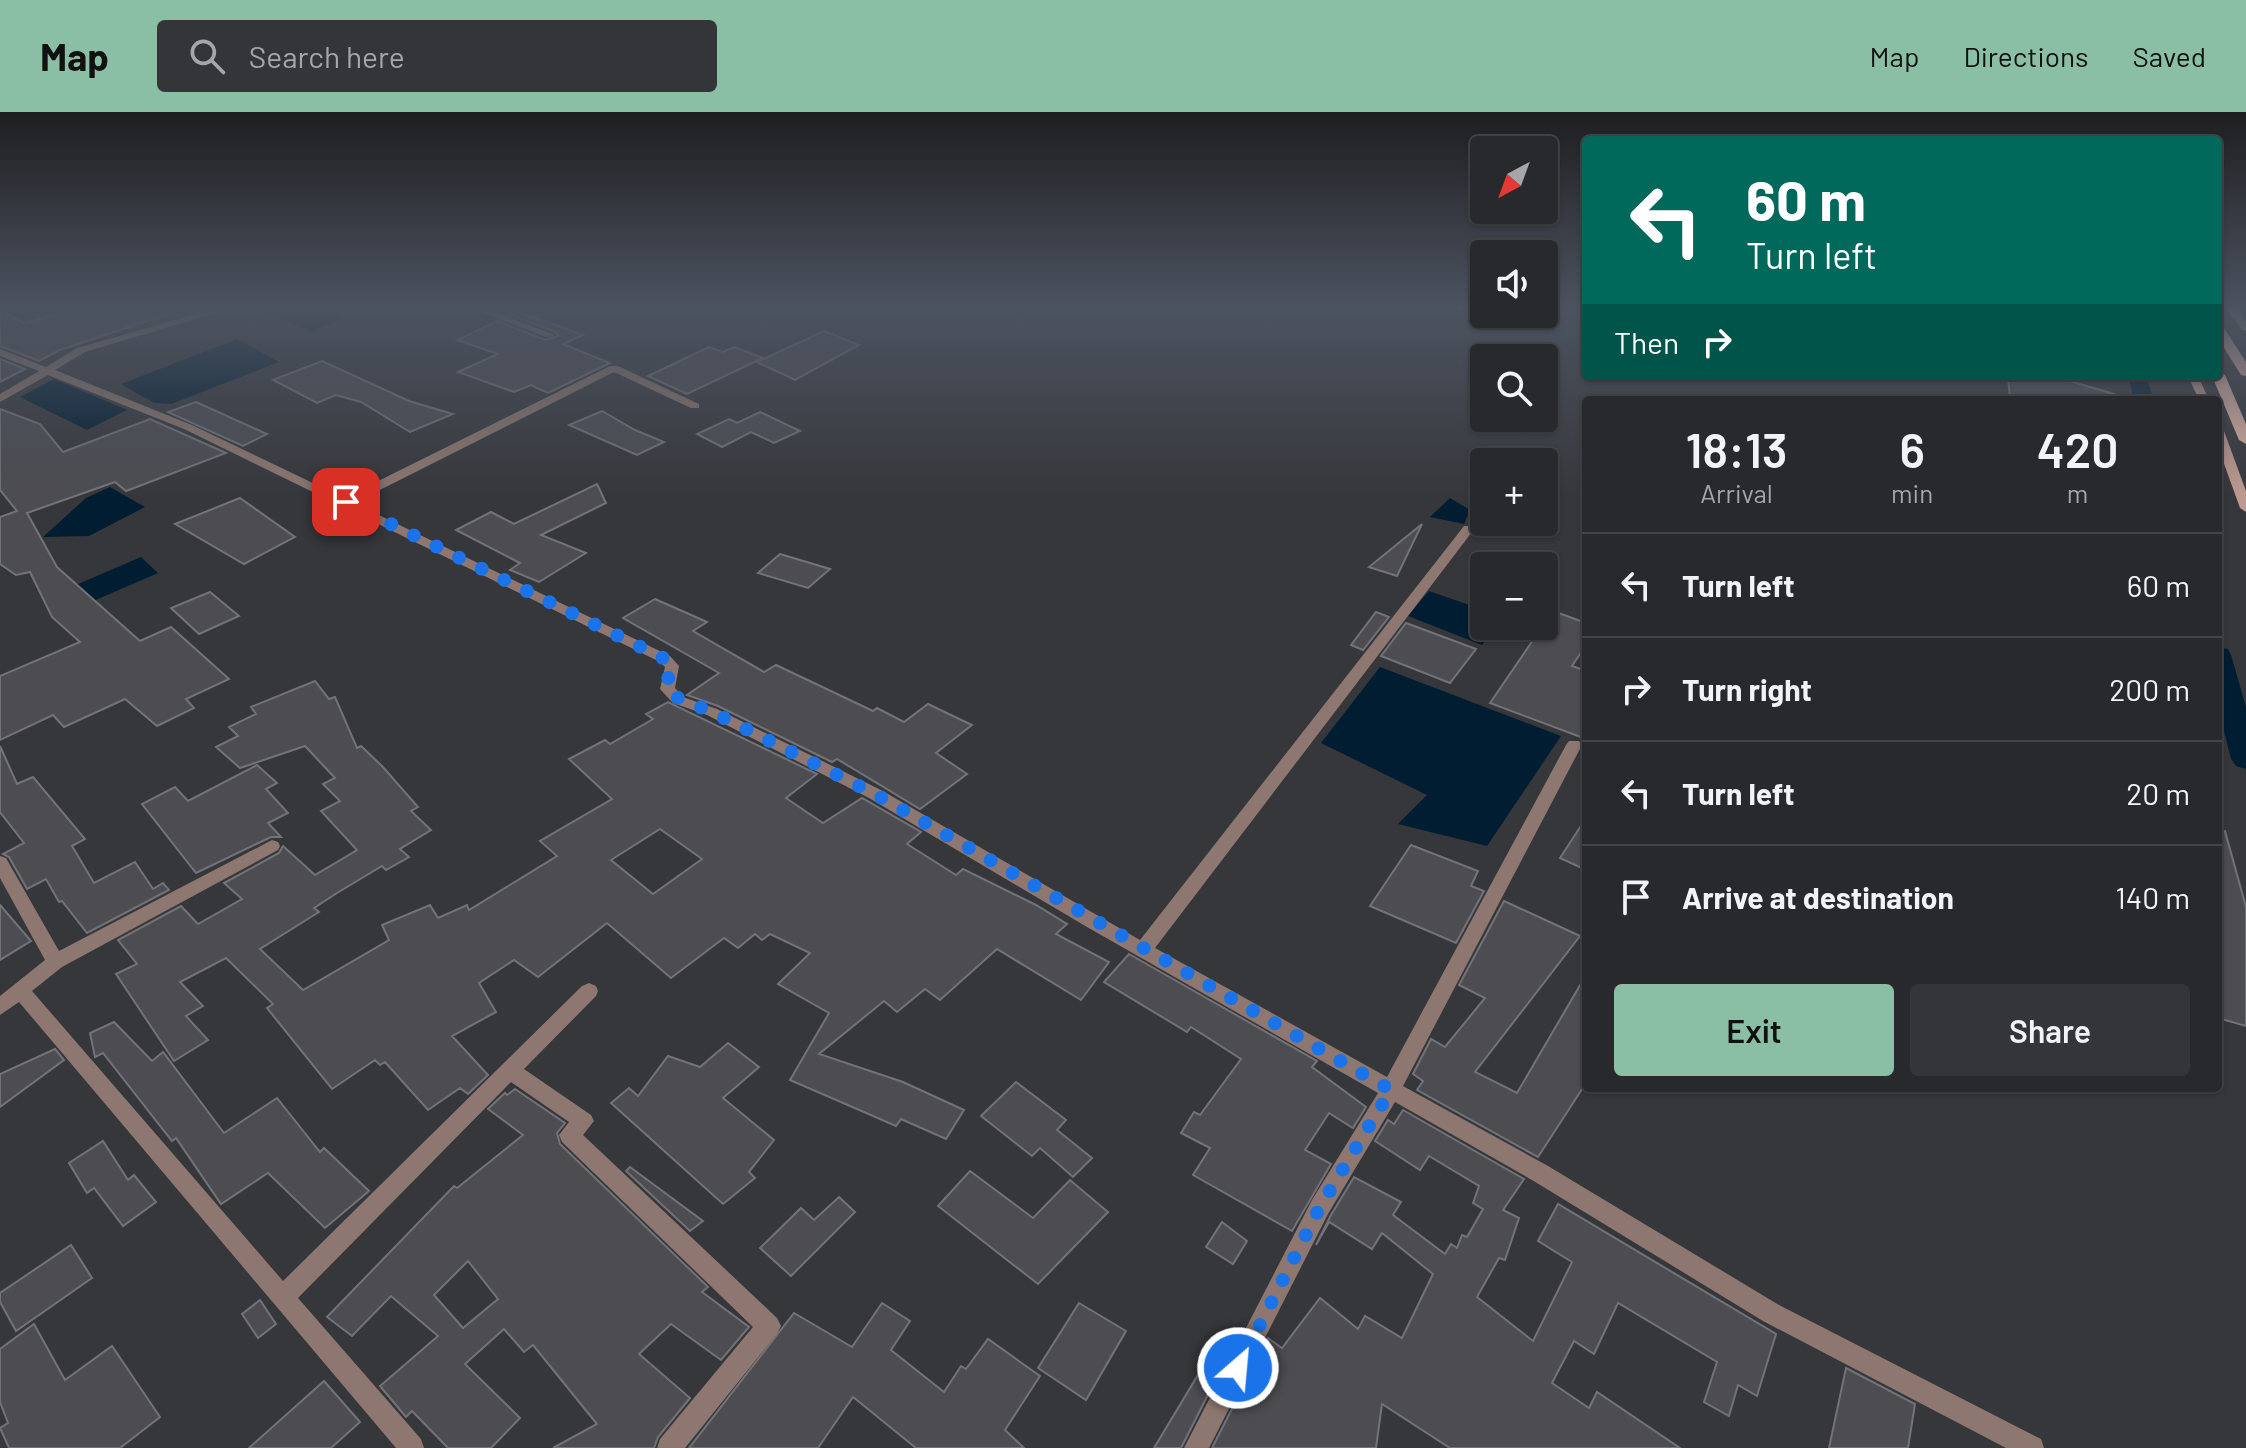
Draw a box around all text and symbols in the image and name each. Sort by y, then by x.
search box [157,20,717,92]
text: Map [40,33,109,79]
icon: search [185,34,229,78]
text: Search here [249,38,405,74]
text: Map [1870,39,1919,73]
text: Directions [1963,39,2089,73]
text: Saved [2133,39,2206,73]
north arrow [1470,136,1558,224]
map controls [1470,136,1558,640]
text: 60 m [1746,165,1866,232]
icon: left [1614,168,1718,272]
text: Turn left [1746,233,1877,276]
button: sound [1470,240,1558,328]
icon: right [1695,320,1739,364]
text: Then [1614,324,1679,360]
button: search [1470,344,1558,432]
text: 18:13 [1686,420,1788,478]
text: 6 [1899,420,1925,478]
text: 420 [2037,420,2118,478]
button: + [1470,448,1558,536]
pin [312,468,380,536]
text: Arrival [1700,477,1773,508]
text: min [1891,477,1933,508]
text: m [2067,477,2088,508]
icon: arrive [324,480,368,524]
button: − [1470,552,1558,640]
icon: left [1614,563,1658,607]
text: Turn left [1682,567,1795,603]
text: 60 m [2127,567,2190,603]
icon: right [1614,667,1658,711]
text: Turn right [1682,671,1812,707]
text: 200 m [2109,671,2190,707]
icon: left [1614,771,1658,815]
text: Turn left [1682,775,1795,811]
text: 20 m [2126,775,2190,811]
icon: arrive [1614,875,1658,919]
text: Arrive at destination [1682,879,1954,915]
text: 140 m [2115,879,2190,915]
button: Exit [1614,984,1894,1076]
button: Share [1910,984,2190,1076]
position arrow [1196,1326,1280,1410]

